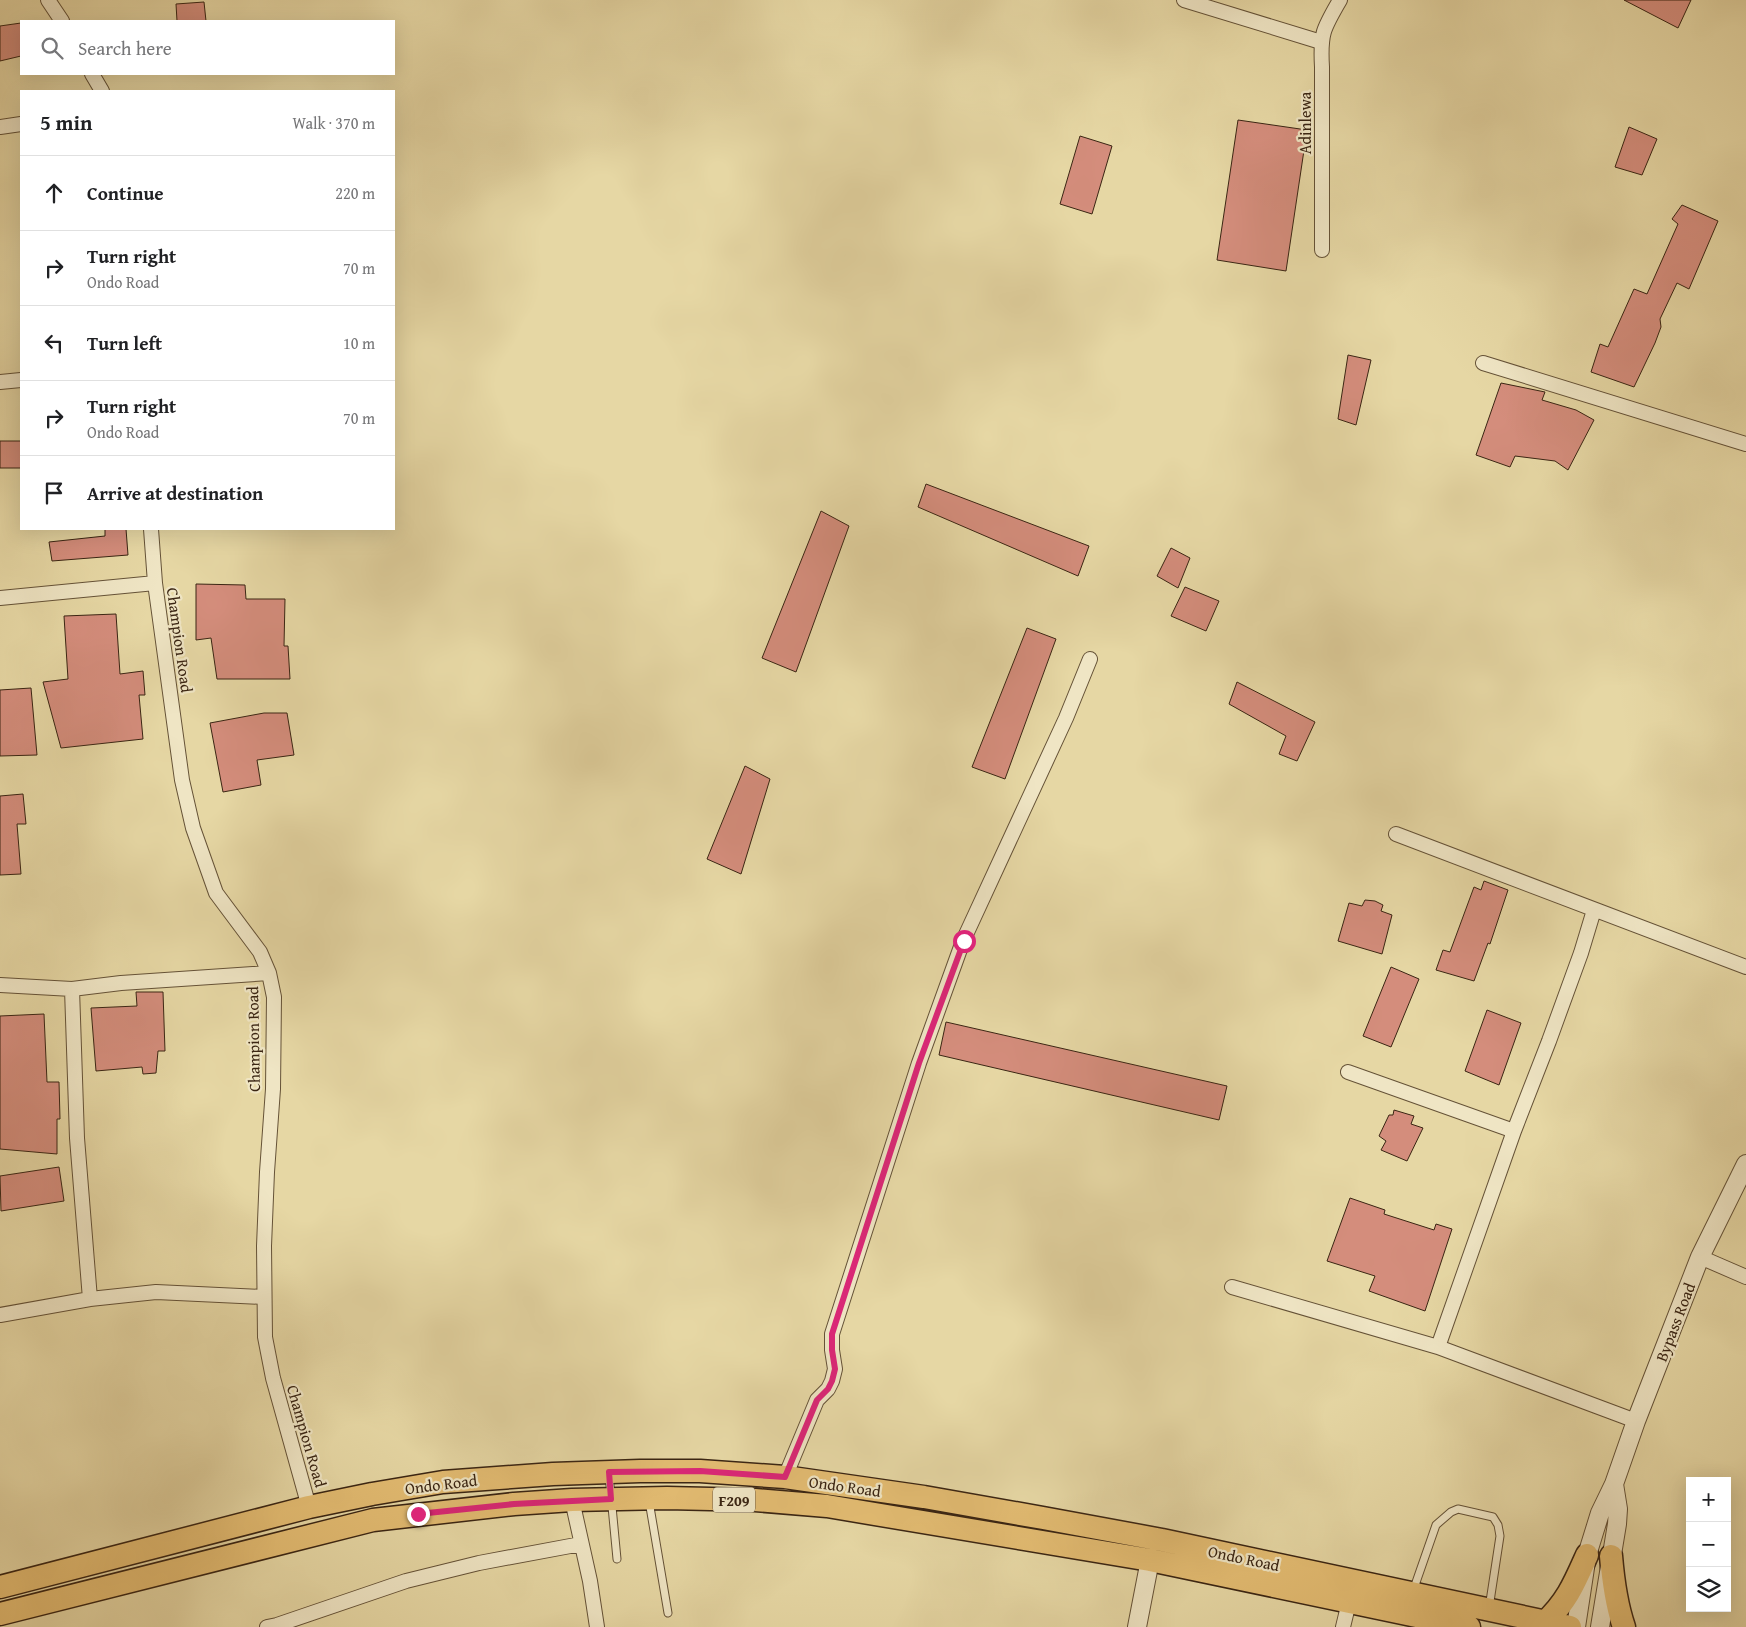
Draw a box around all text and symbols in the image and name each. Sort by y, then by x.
search box [20,20,395,75]
icon: search [38,34,66,62]
text: Search here [78,34,172,62]
street label: Adinlewa [1293,91,1317,154]
text: 5 min [40,107,92,138]
text: Walk · 370 m [292,111,375,135]
icon: ahead [40,179,68,207]
text: Continue [87,179,164,207]
text: 220 m [335,181,375,205]
text: Turn right [87,242,176,270]
icon: right [40,254,68,282]
text: 70 m [343,256,375,280]
text: Ondo Road [87,270,159,294]
icon: left [40,329,68,357]
text: Turn left [87,329,162,357]
text: 10 m [343,331,375,355]
text: Turn right [87,392,176,420]
icon: right [40,404,68,432]
text: 70 m [343,406,375,430]
text: Ondo Road [87,420,159,444]
icon: arrive [40,479,68,507]
text: Arrive at destination [87,479,263,507]
street label: Champion Road [161,586,199,694]
route start [953,930,976,953]
street label: Champion Road [240,986,266,1092]
street label: Bypass Road [1649,1279,1701,1365]
street label: Champion Road [281,1382,333,1490]
street label: Ondo Road [404,1468,479,1500]
street label: Ondo Road [807,1469,883,1503]
map controls [1686,1477,1731,1612]
button: + [1686,1477,1731,1522]
road number: F209 [713,1488,755,1512]
route end [407,1503,430,1526]
button: − [1686,1522,1731,1567]
street label: Ondo Road [1206,1539,1282,1577]
button: layers [1686,1567,1731,1612]

